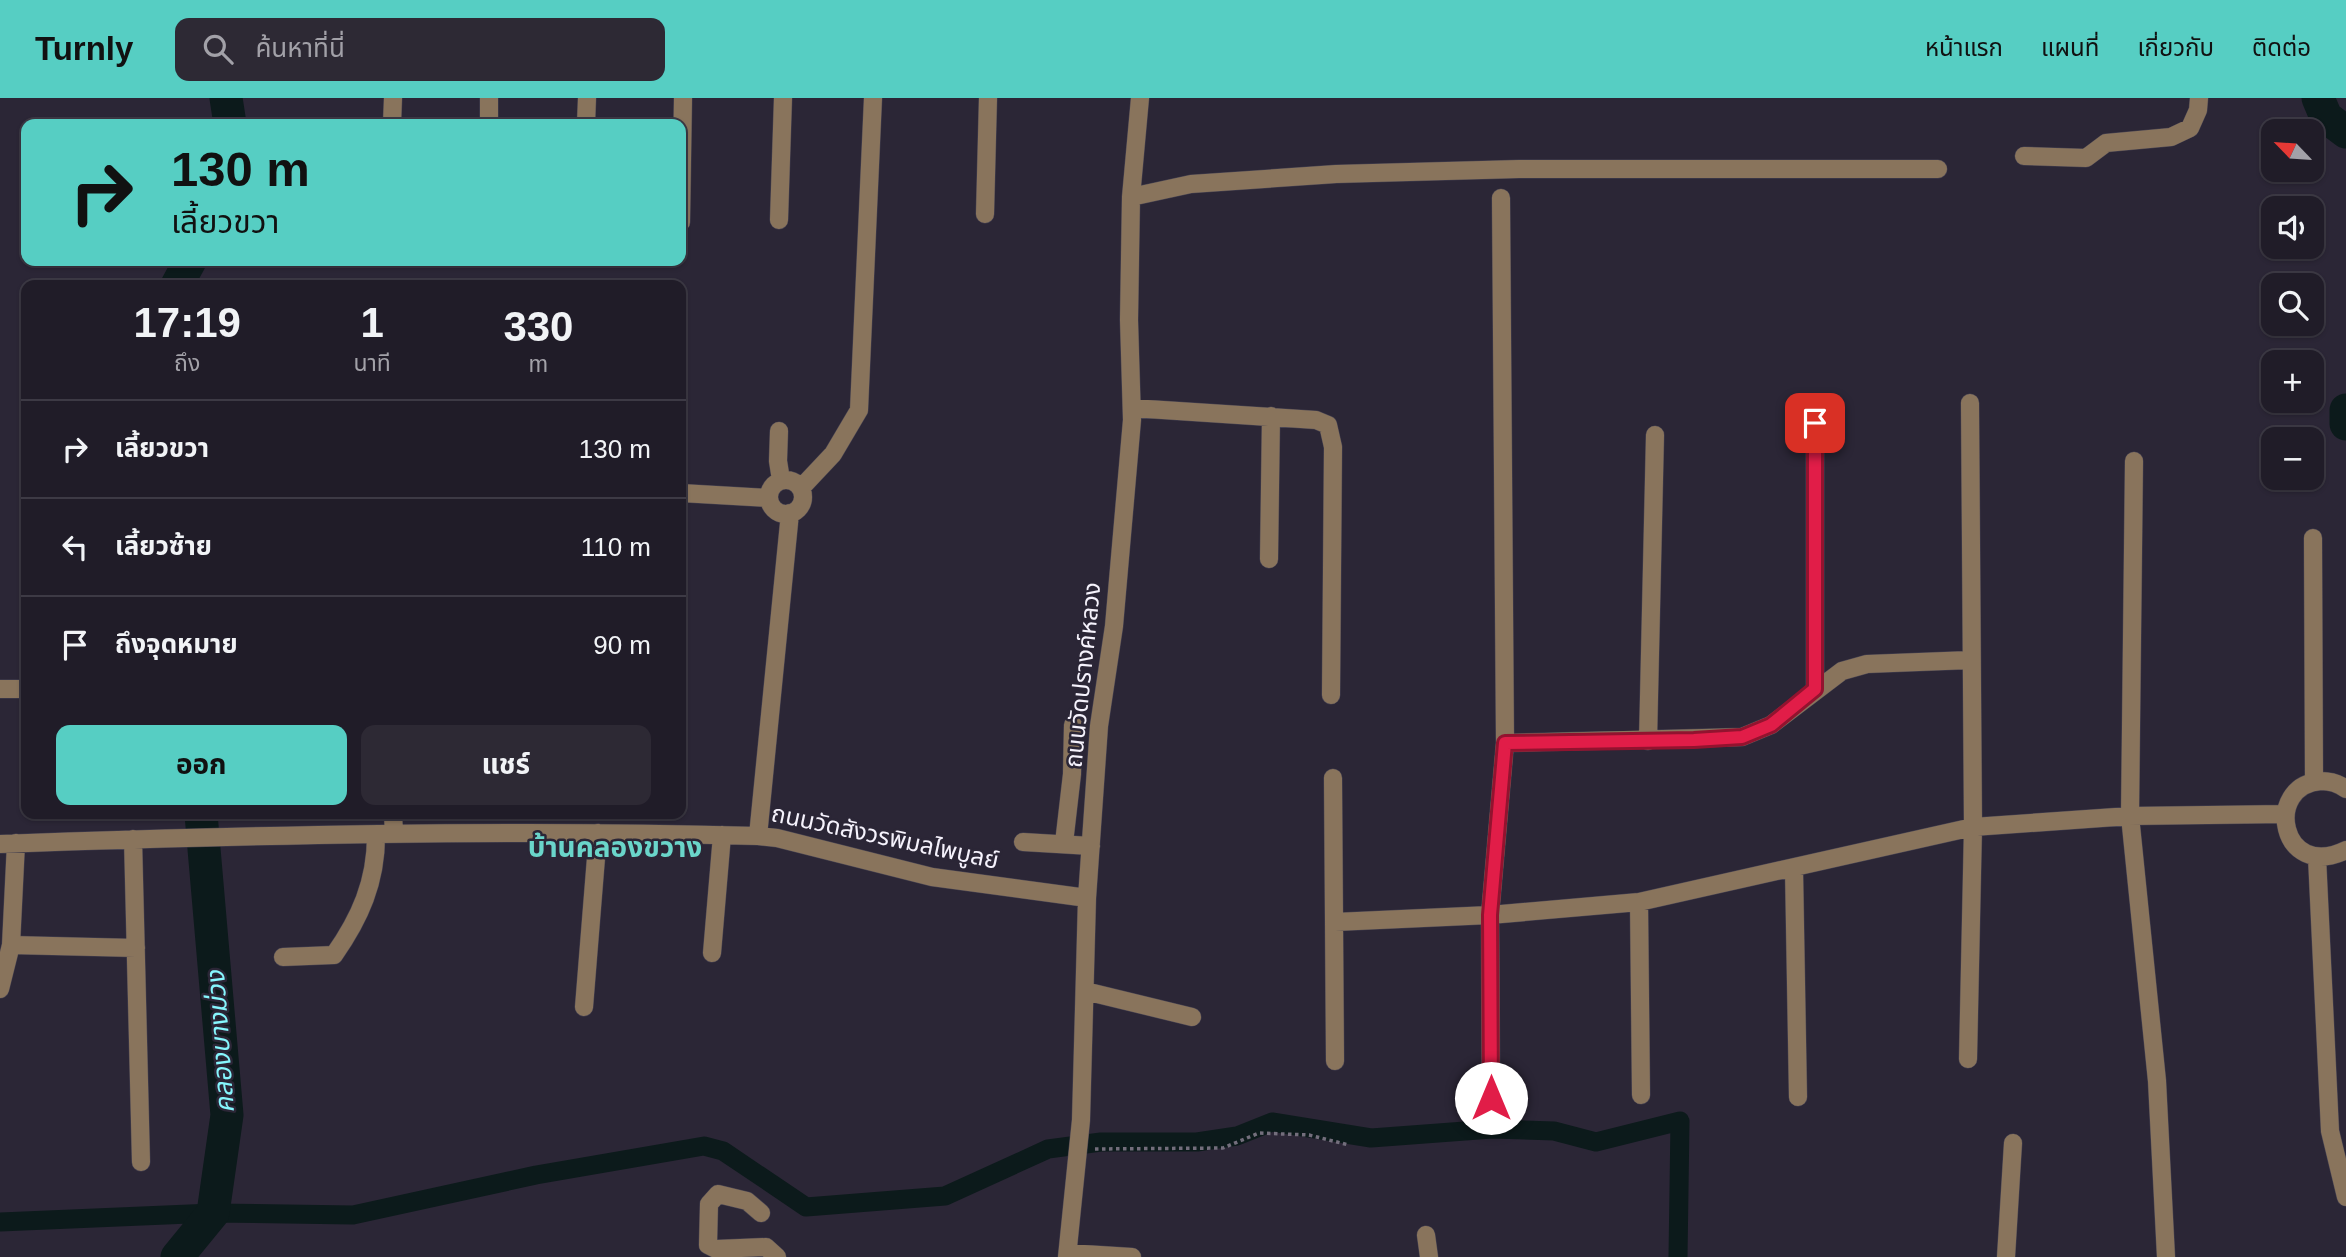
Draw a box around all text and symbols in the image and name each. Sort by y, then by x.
search box [175,18,665,81]
text: Turnly [35,30,133,67]
icon: search [199,30,237,68]
text: ค้นหาที่นี่ [255,33,345,63]
text: หน้าแรก [1925,34,2003,61]
text: แผนที่ [2041,34,2099,61]
text: เกี่ยวกับ [2137,34,2214,61]
text: ติดต่อ [2252,34,2311,61]
north arrow [2261,119,2324,182]
map controls [2261,119,2324,490]
text: 130 m [171,142,310,196]
icon: right [56,147,147,238]
button: sound [2261,196,2324,259]
text: เลี้ยวขวา [171,204,279,240]
button: search [2261,273,2324,336]
text: 17:19 [134,299,241,346]
text: 1 [360,299,384,346]
text: 330 [503,303,573,350]
text: ถึง [174,350,200,376]
text: นาที [353,350,391,376]
button: + [2261,350,2324,413]
text: m [529,351,548,377]
pin [1785,393,1845,453]
icon: arrive [1796,404,1834,442]
button: − [2261,427,2324,490]
icon: right [56,430,94,468]
text: เลี้ยวขวา [115,433,209,463]
text: 130 m [579,434,651,464]
icon: left [56,528,94,566]
text: เลี้ยวซ้าย [115,531,212,561]
text: 110 m [581,532,651,562]
street label: ถนนวัดปรางค์หลวง [1059,581,1106,769]
icon: arrive [56,626,94,664]
text: ถึงจุดหมาย [115,629,238,659]
text: 90 m [593,630,651,660]
button: ออก [56,725,347,805]
button: แชร์ [361,725,651,805]
street label: ถนนวัดสังวรพิมลไพบูลย์ [769,799,1001,876]
district label: บ้านคลองขวาง [528,832,702,863]
water label: คลองบางม่วง [200,969,240,1114]
position arrow [1454,1061,1528,1135]

